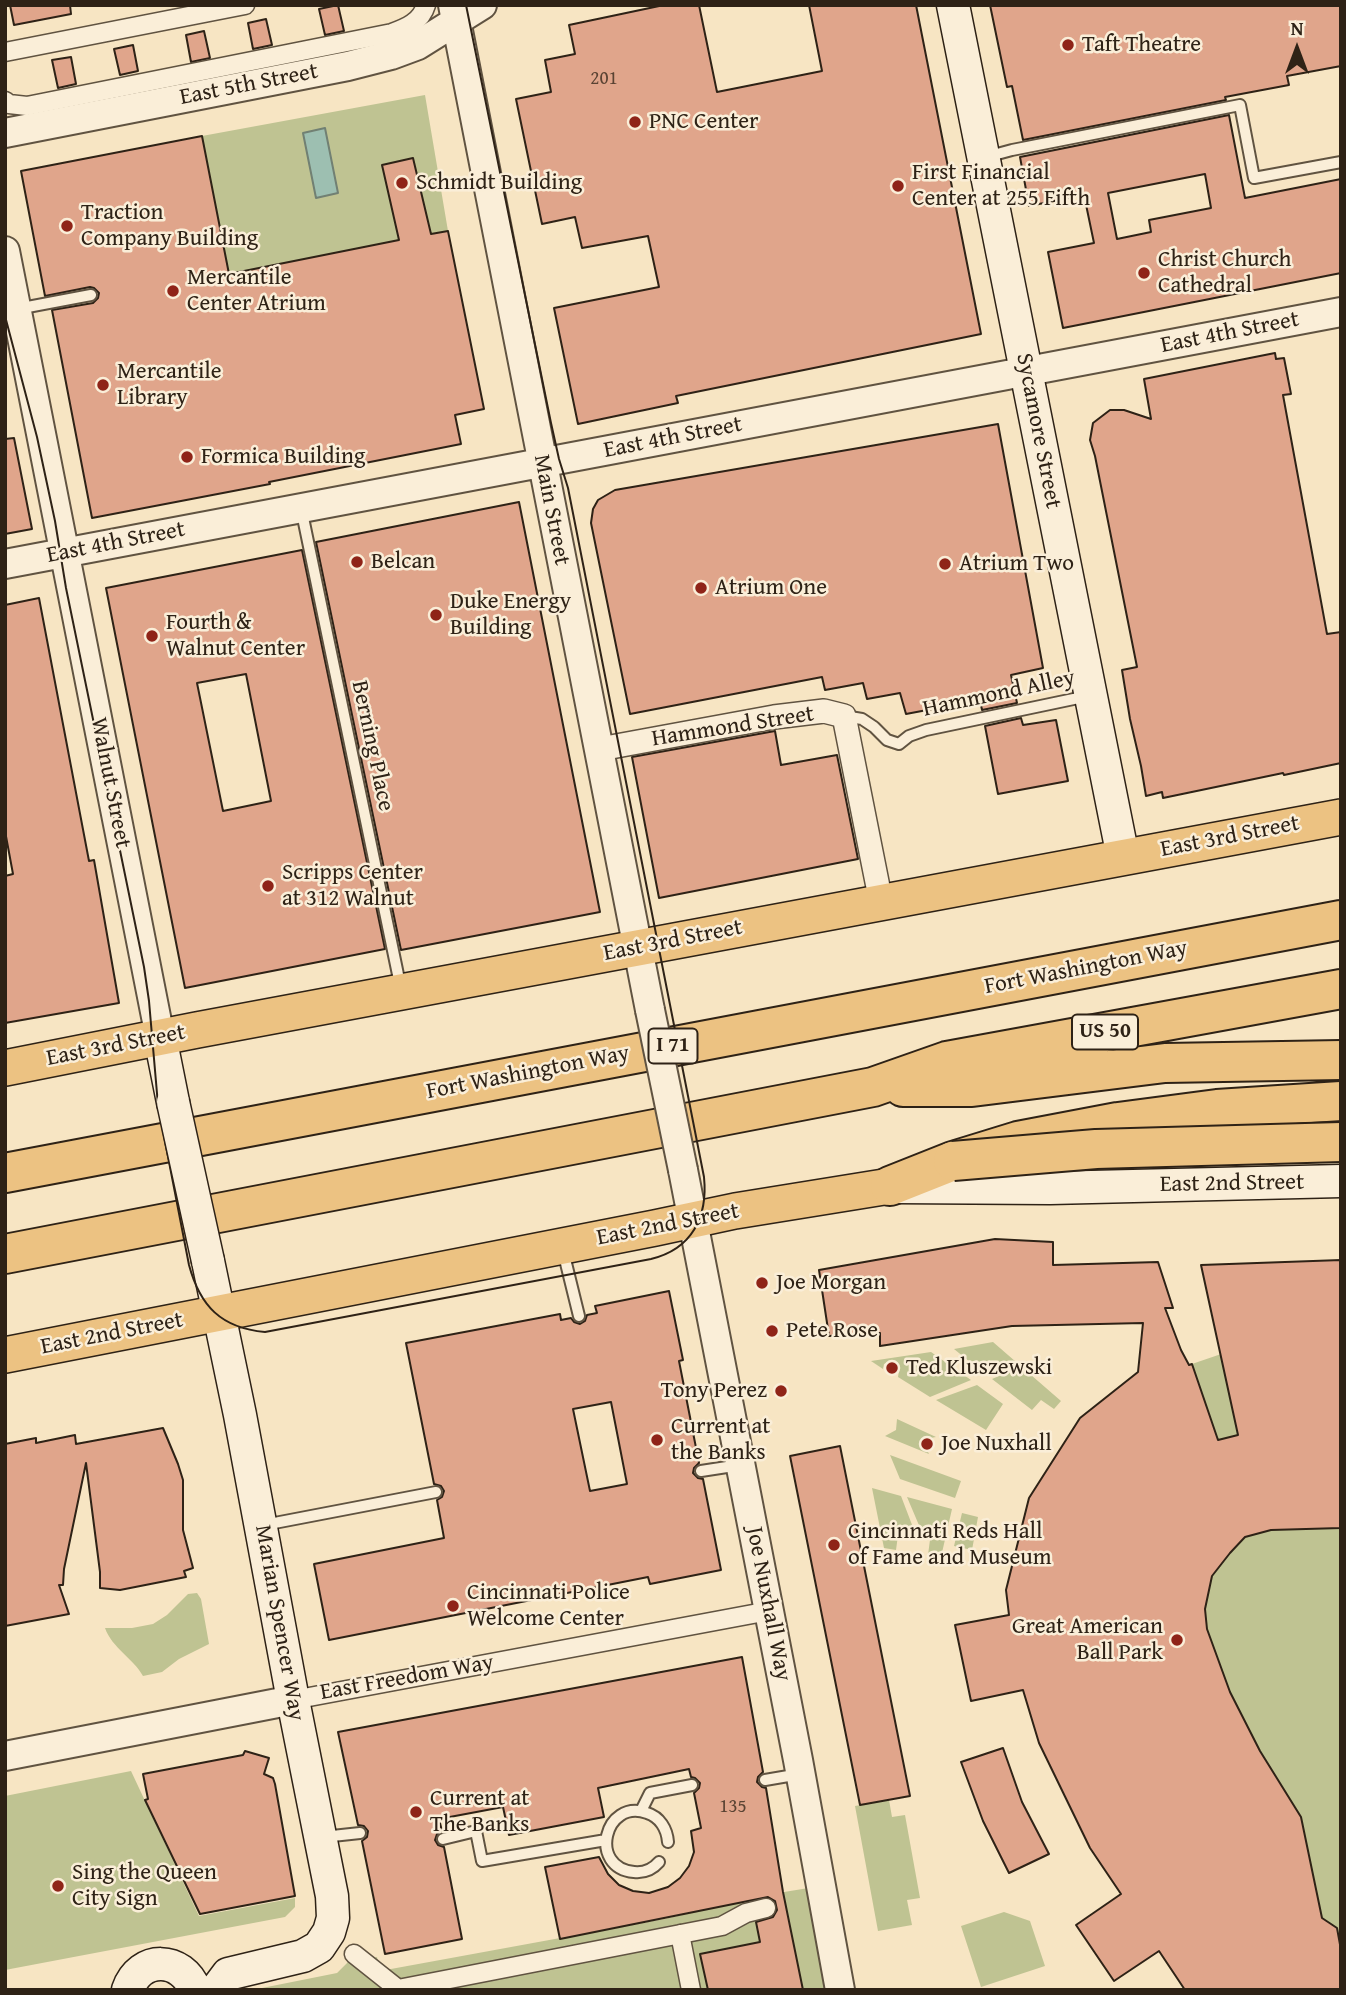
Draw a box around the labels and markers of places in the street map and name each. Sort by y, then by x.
place label: Taft Theatre [1082,31,1201,59]
marker: Taft Theatre [1060,37,1076,53]
place label: PNC Center [649,108,759,136]
marker: PNC Center [627,114,643,130]
place label: First Financial Center at 255 Fifth [912,159,1090,213]
place label: Schmidt Building [416,169,582,197]
marker: Schmidt Building [394,175,410,191]
marker: First Financial Center at 255 Fifth [890,178,906,194]
place label: Traction Company Building [81,199,258,253]
marker: Traction Company Building [59,218,75,234]
place label: Christ Church Cathedral [1158,246,1291,300]
place label: Mercantile Center Atrium [187,264,326,318]
marker: Christ Church Cathedral [1136,265,1152,281]
marker: Mercantile Center Atrium [165,283,181,299]
place label: Mercantile Library [117,358,222,412]
marker: Mercantile Library [95,377,111,393]
place label: Formica Building [201,443,365,471]
marker: Formica Building [179,449,195,465]
place label: Belcan [371,548,435,576]
place label: Atrium Two [959,550,1074,578]
marker: Belcan [349,554,365,570]
marker: Atrium Two [937,556,953,572]
place label: Atrium One [715,574,827,602]
marker: Atrium One [693,580,709,596]
place label: Duke Energy Building [450,588,571,642]
marker: Duke Energy Building [428,607,444,623]
place label: Fourth & Walnut Center [166,609,305,663]
marker: Fourth & Walnut Center [144,628,160,644]
place label: Scripps Center at 312 Walnut [282,859,423,913]
marker: Scripps Center at 312 Walnut [260,878,276,894]
place label: Joe Morgan [776,1269,886,1297]
marker: Joe Morgan [754,1275,770,1291]
place label: Pete Rose [786,1317,878,1345]
marker: Pete Rose [764,1323,780,1339]
place label: Ted Kluszewski [906,1354,1052,1382]
marker: Ted Kluszewski [884,1360,900,1376]
place label: Tony Perez [661,1377,767,1405]
marker: Tony Perez [773,1383,789,1399]
place label: Current at the Banks [671,1413,770,1467]
place label: Joe Nuxhall [941,1430,1052,1458]
marker: Current at the Banks [649,1432,665,1448]
marker: Joe Nuxhall [919,1436,935,1452]
place label: Cincinnati Reds Hall of Fame and Museum [848,1518,1052,1572]
marker: Cincinnati Reds Hall of Fame and Museum [826,1537,842,1553]
place label: Cincinnati Police Welcome Center [467,1579,630,1633]
marker: Cincinnati Police Welcome Center [445,1598,461,1614]
place label: Great American Ball Park [1012,1613,1163,1667]
marker: Great American Ball Park [1169,1632,1185,1648]
place label: Current at The Banks [430,1785,529,1839]
marker: Current at The Banks [408,1804,424,1820]
place label: Sing the Queen City Sign [72,1859,217,1913]
marker: Sing the Queen City Sign [50,1878,66,1894]

